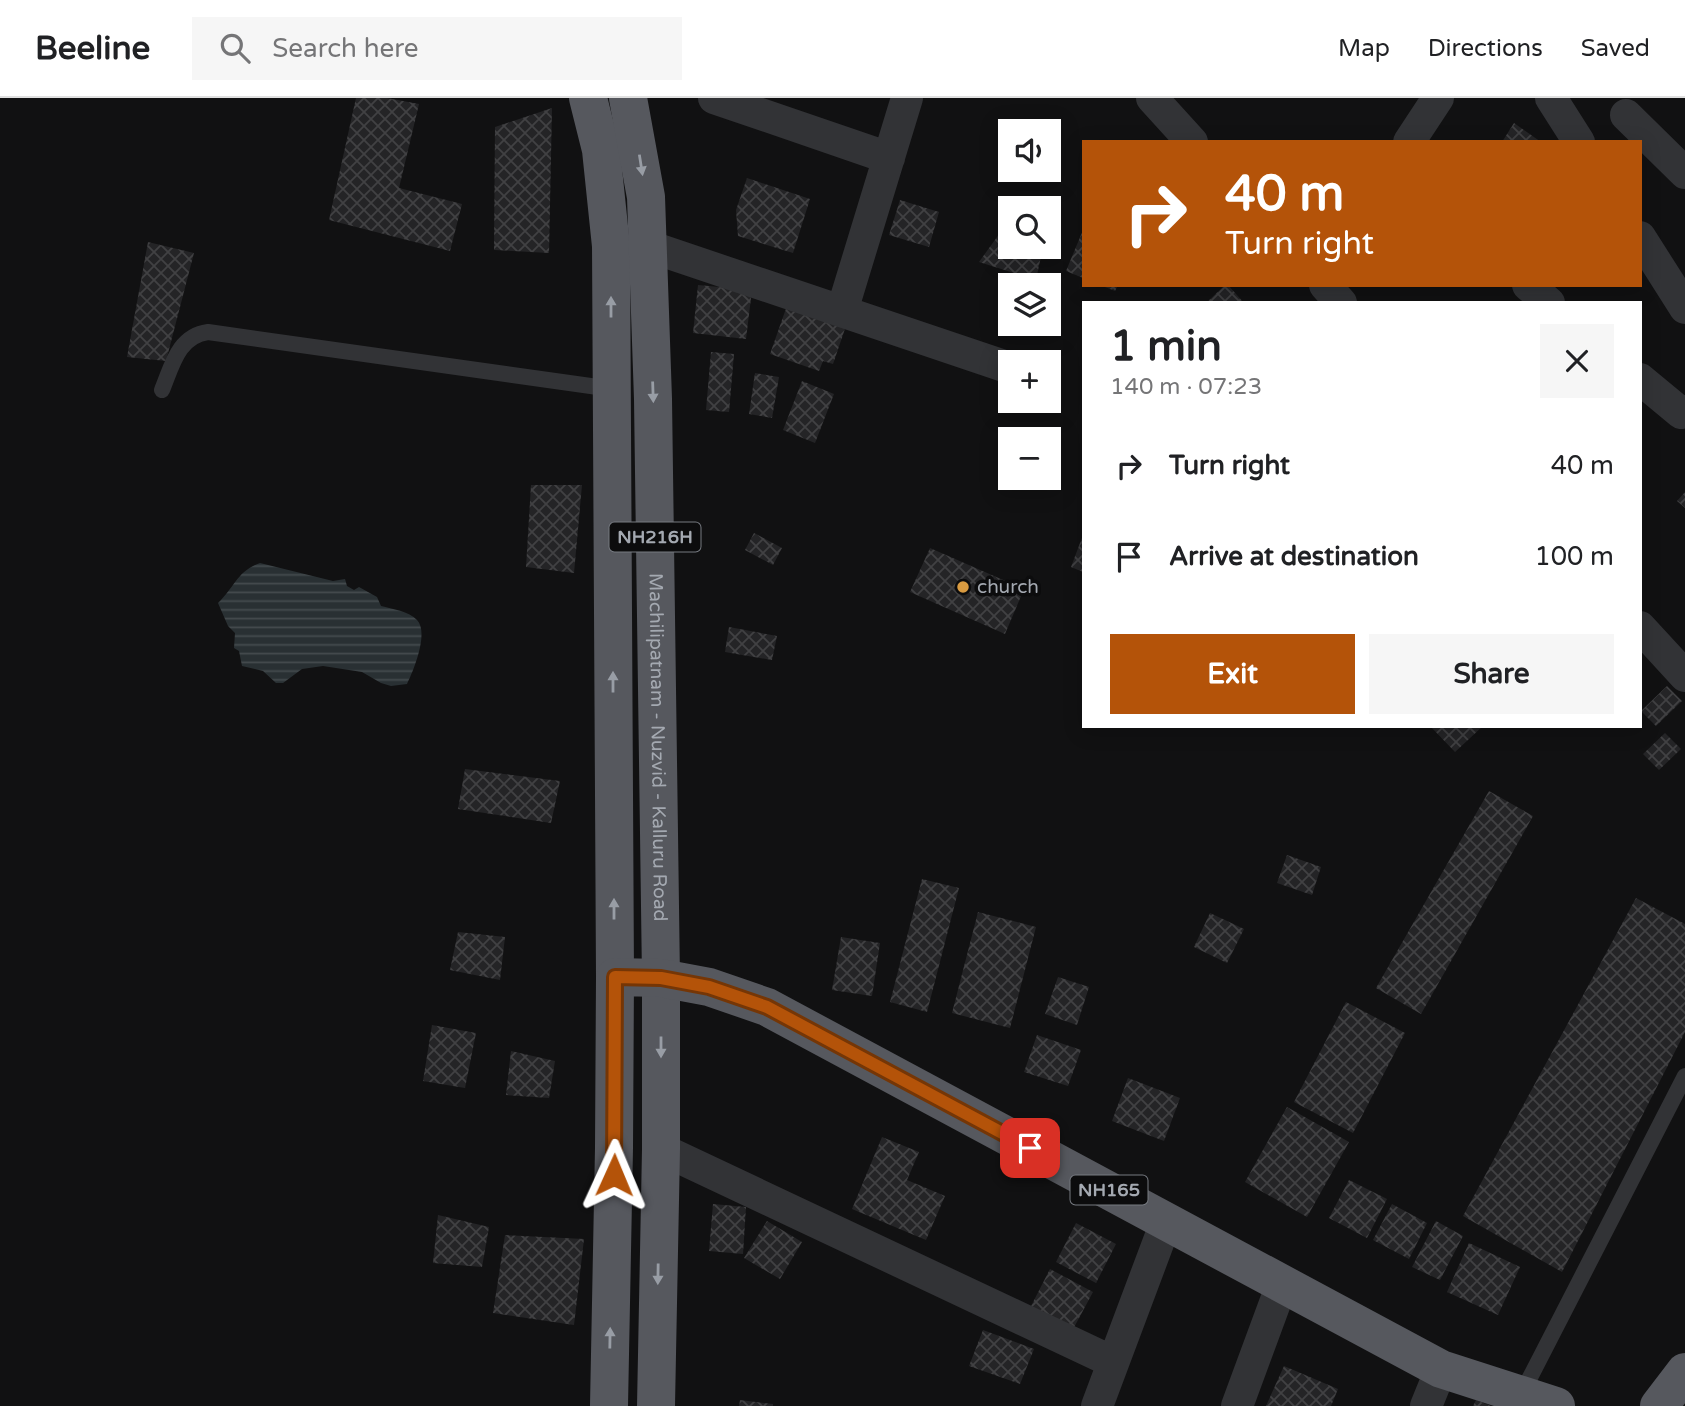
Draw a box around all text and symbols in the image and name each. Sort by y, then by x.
search box [192,17,682,80]
text: Beeline [35,29,150,68]
icon: search [216,29,254,67]
text: Search here [272,33,418,64]
text: Map [1338,34,1390,63]
text: Directions [1428,34,1543,63]
text: Saved [1581,34,1650,63]
map controls [998,119,1061,490]
button: sound [998,119,1061,182]
one-way arrow [636,154,647,176]
text: 40 m [1225,165,1344,224]
icon: right [1110,168,1201,259]
button: search [998,196,1061,259]
text: Turn right [1225,225,1374,263]
button: layers [998,273,1061,336]
one-way arrow [605,296,617,318]
text: 1 min [1110,321,1222,372]
button: close [1540,324,1614,398]
button: + [998,350,1061,413]
text: 140 m · 07:23 [1110,373,1262,401]
one-way arrow [647,381,659,403]
button: − [998,427,1061,490]
icon: right [1110,447,1148,485]
text: Turn right [1169,450,1290,481]
text: 40 m [1551,450,1614,481]
road number: NH216H [610,522,700,552]
icon: arrive [1110,538,1148,576]
text: Arrive at destination [1169,541,1419,572]
text: 100 m [1534,541,1614,572]
street label: Machilipatnam - Nuzvid - Kalluru Road [644,573,671,922]
place label: church [977,576,1039,598]
marker: church [955,579,971,595]
button: Exit [1110,634,1355,714]
button: Share [1369,634,1614,714]
one-way arrow [607,670,619,692]
one-way arrow [608,898,620,920]
one-way arrow [655,1036,667,1058]
pin [1000,1118,1060,1178]
icon: arrive [1011,1129,1049,1167]
position arrow [577,1138,651,1212]
road number: NH165 [1070,1176,1148,1204]
one-way arrow [653,1263,664,1285]
one-way arrow [605,1327,616,1349]

